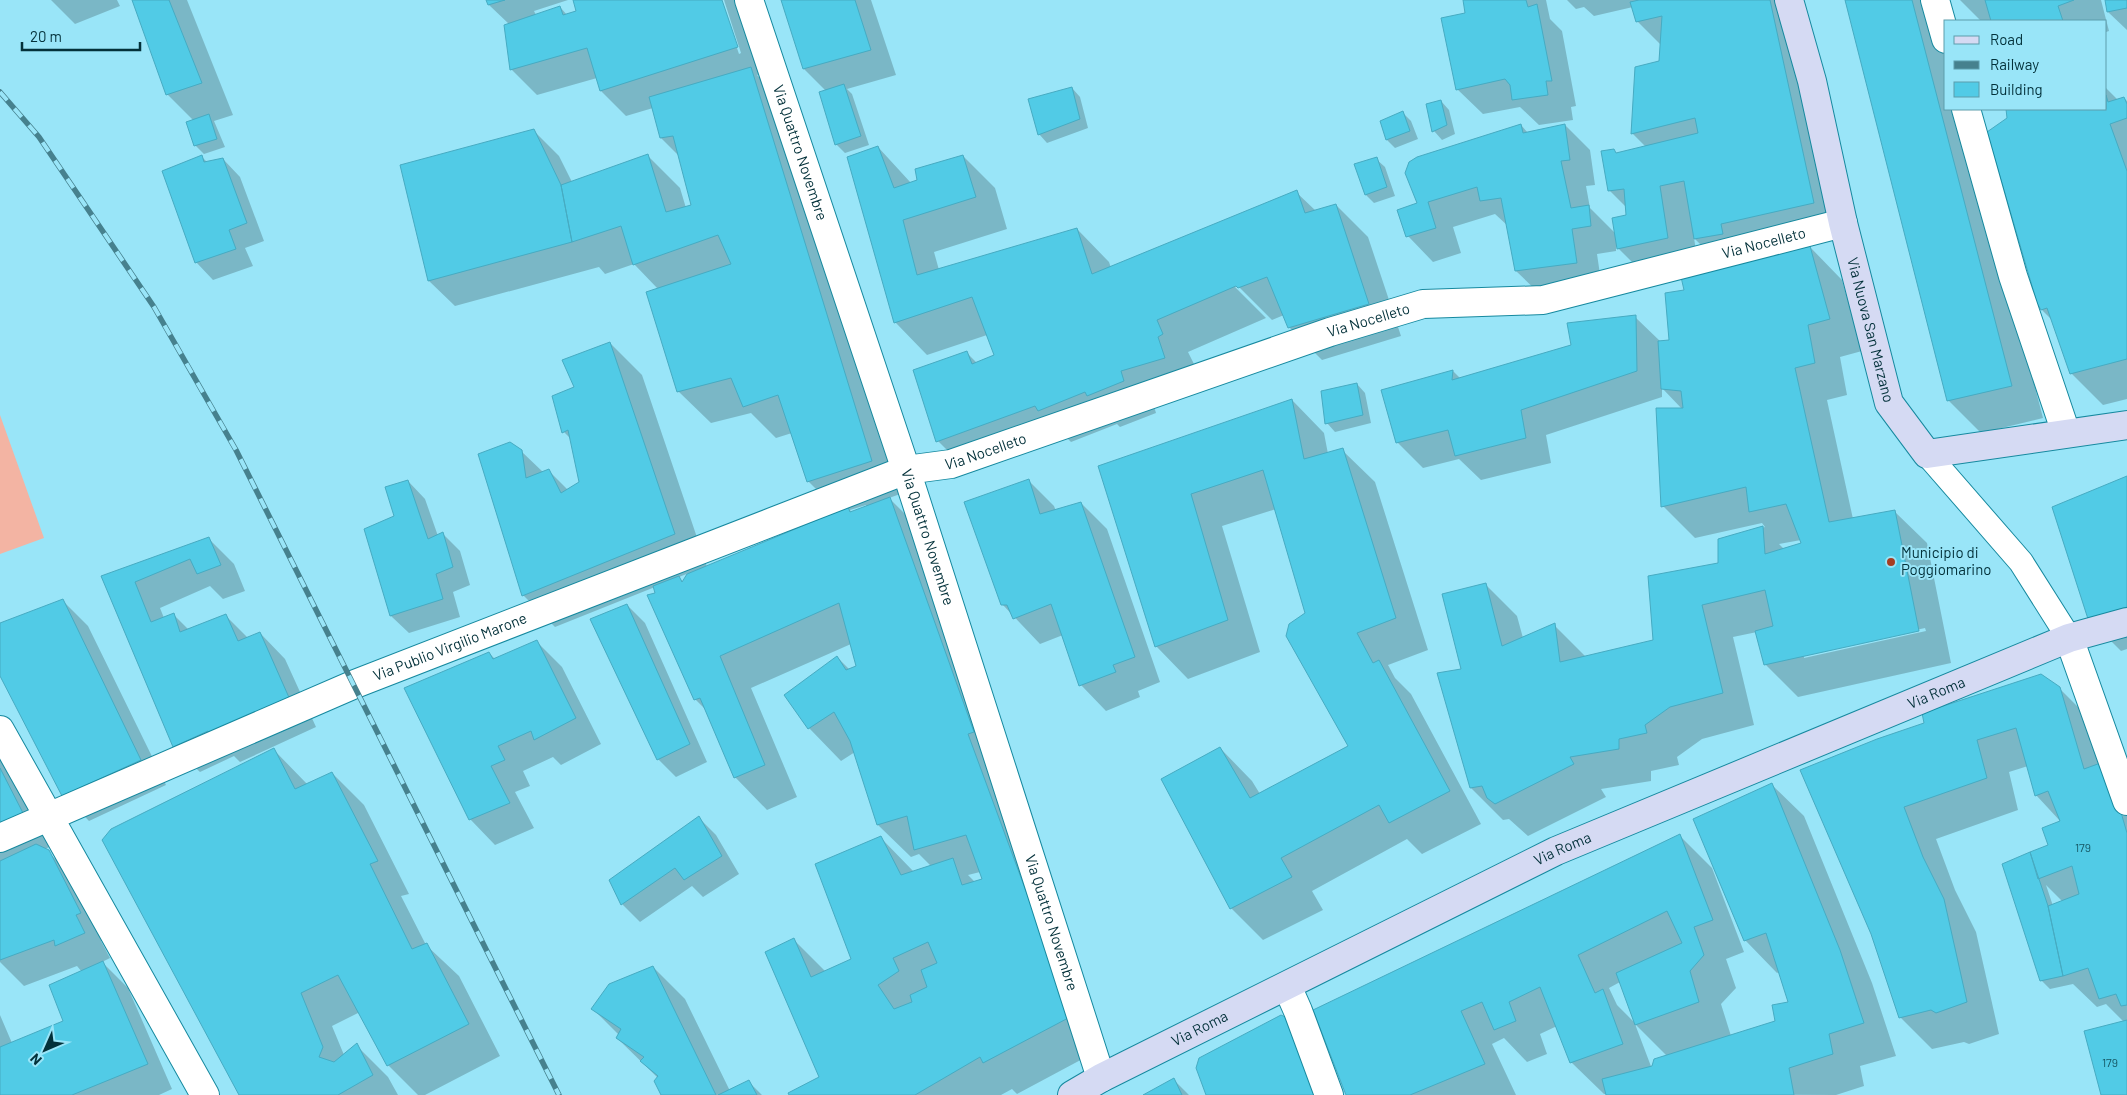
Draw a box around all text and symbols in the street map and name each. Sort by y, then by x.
scale bar [22,20,140,52]
legend [1944,20,2107,110]
text: 20 m [30,27,62,45]
text: Road [1990,30,2023,48]
text: Railway [1990,55,2039,73]
text: Building [1990,80,2043,98]
street label: Via Quattro Novembre [770,82,832,223]
street label: Via Nocelleto [1720,223,1807,262]
street label: Via Nuova San Marzano [1844,255,1898,404]
street label: Via Nocelleto [1325,298,1412,340]
street label: Via Nocelleto [943,428,1029,473]
street label: Via Quattro Novembre [898,466,959,607]
place label: Municipio di Poggiomarino [1901,543,1991,578]
marker: Municipio di Poggiomarino [1885,556,1897,568]
street label: Via Publio Virgilio Marone [370,608,529,684]
street label: Via Roma [1905,672,1968,712]
street label: Via Roma [1531,827,1594,869]
house number: 179 [2075,840,2091,854]
street label: Via Quattro Novembre [1022,852,1082,993]
street label: Via Roma [1168,1006,1231,1049]
north arrow [20,1025,70,1075]
text: N [26,1050,45,1069]
house number: 179 [2102,1055,2118,1069]

